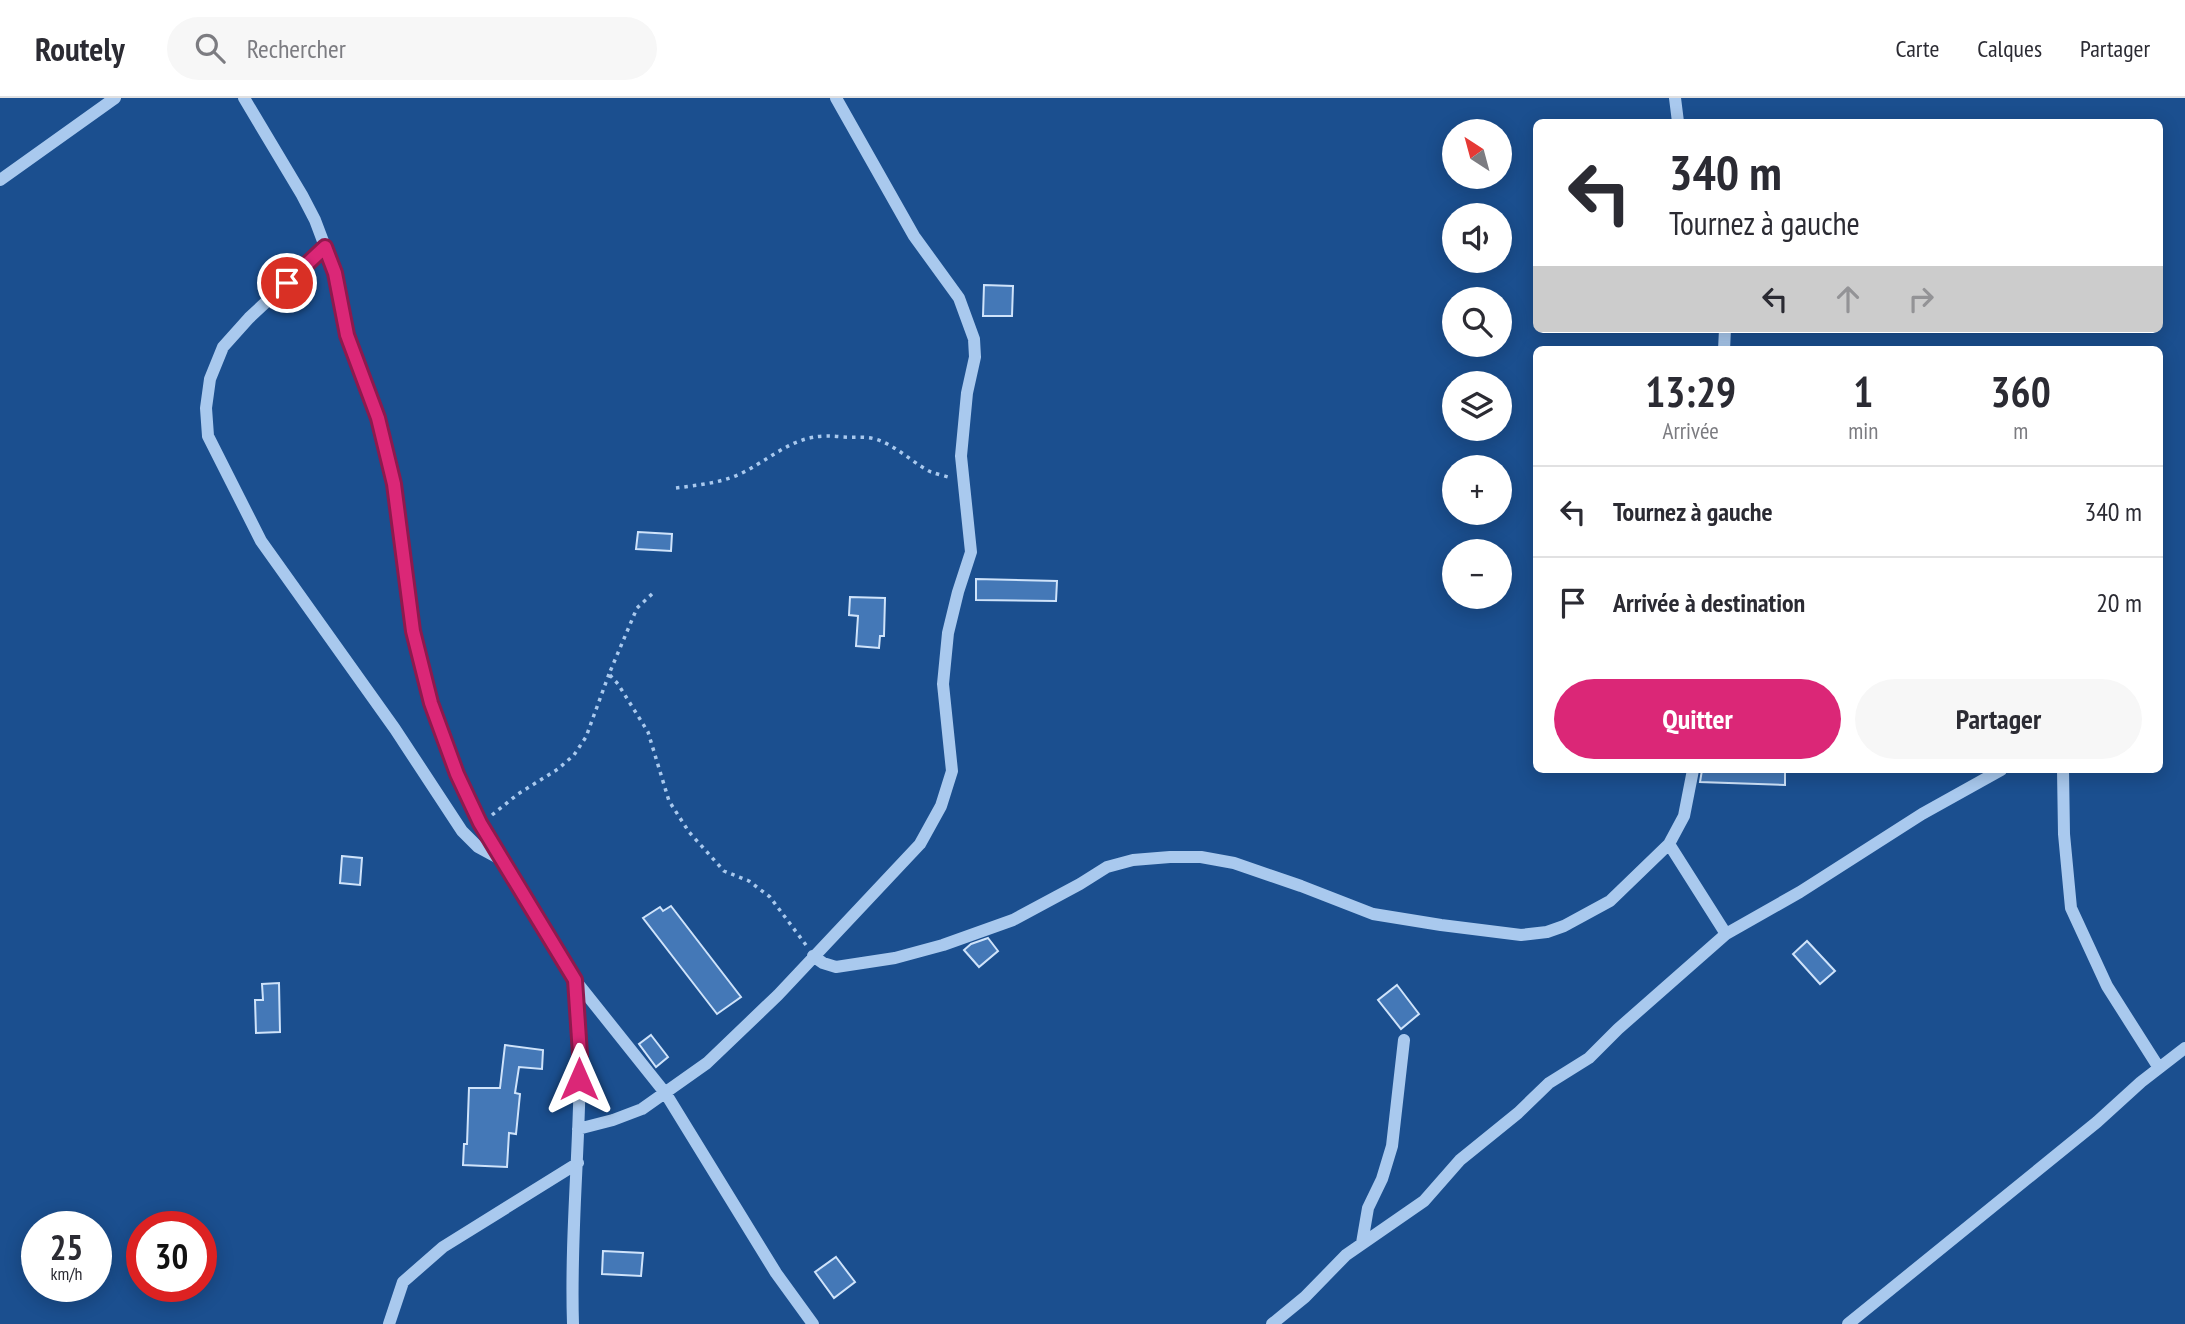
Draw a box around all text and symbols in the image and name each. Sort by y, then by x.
search box [167,17,657,80]
text: Routely [35,27,125,70]
icon: search [191,29,229,67]
text: Rechercher [247,32,346,65]
text: Carte [1896,33,1939,64]
text: Calques [1977,33,2042,64]
text: Partager [2080,33,2150,64]
north arrow [1442,119,1512,189]
map controls [1442,119,1512,609]
text: 340 m [1669,140,1782,204]
icon: left [1554,147,1645,238]
text: Tournez à gauche [1669,202,1860,244]
button: sound [1442,203,1512,273]
pin [257,253,317,313]
icon: arrive [268,264,306,302]
icon: left [1756,280,1794,318]
icon: ahead [1829,280,1867,318]
icon: right [1902,280,1940,318]
button: search [1442,287,1512,357]
text: 13:29 [1645,364,1736,419]
text: 1 [1853,364,1873,419]
text: 360 [1991,364,2051,419]
button: layers [1442,371,1512,441]
text: Arrivée [1663,416,1719,445]
text: min [1848,416,1878,445]
text: m [2013,416,2028,445]
button: + [1442,455,1512,525]
icon: left [1554,493,1592,531]
text: Tournez à gauche [1613,495,1773,528]
text: 340 m [2084,495,2142,528]
button: − [1442,539,1512,609]
icon: arrive [1554,584,1592,622]
text: Arrivée à destination [1613,586,1805,619]
text: 20 m [2096,586,2142,619]
button: Quitter [1554,679,1841,759]
button: Partager [1855,679,2142,759]
position arrow [542,1042,616,1116]
speed limit sign: 30 [126,1211,217,1302]
text: 25 [50,1224,83,1270]
text: km/h [51,1262,82,1285]

